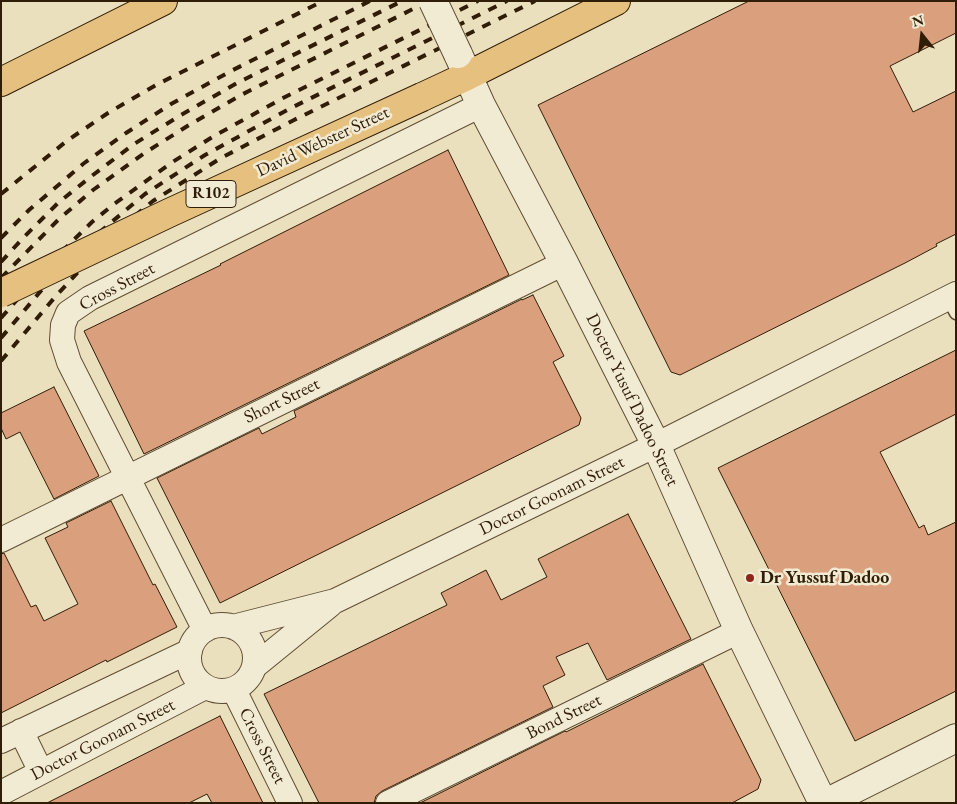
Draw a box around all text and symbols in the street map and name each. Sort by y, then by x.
north arrow [897,10,947,60]
text: N [910,10,926,31]
street label: David Webster Street [253,102,393,182]
road number: R102 [186,180,236,208]
street label: Cross Street [76,258,158,316]
street label: Doctor Yusuf Dadoo Street [581,310,683,490]
street label: Short Street [241,373,323,429]
street label: Doctor Goonam Street [476,451,628,541]
place label: Dr Yussuf Dadoo [760,567,889,589]
marker: Dr Yussuf Dadoo [744,572,756,584]
street label: Bond Street [523,689,605,745]
street label: Doctor Goonam Street [27,694,179,786]
street label: Cross Street [234,704,290,788]

